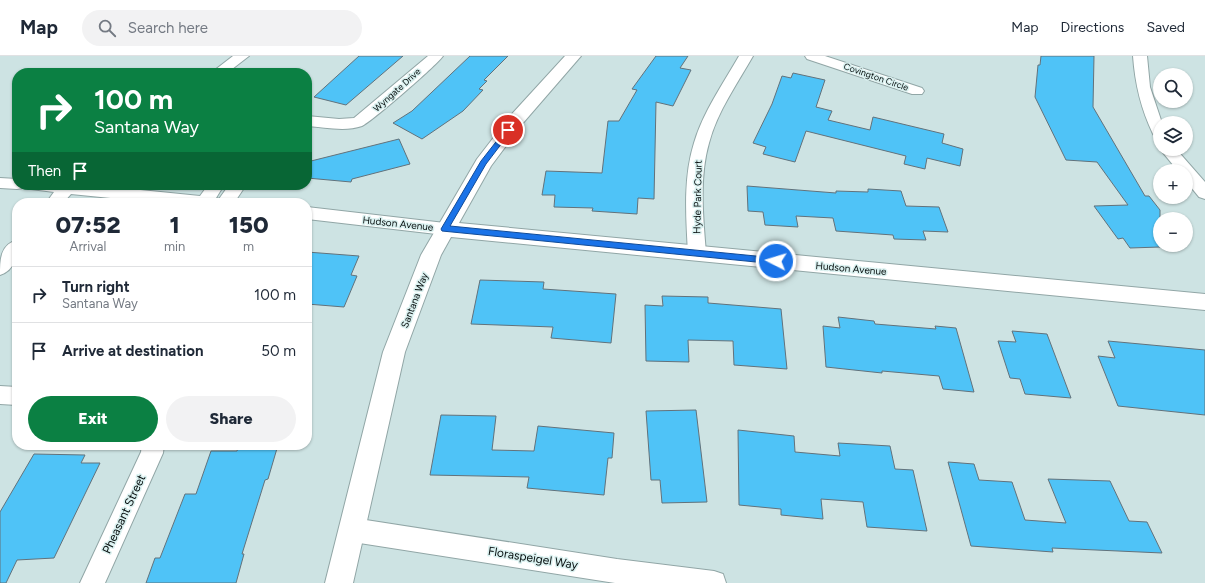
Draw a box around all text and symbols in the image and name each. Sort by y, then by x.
search box [82,10,362,46]
text: Map [20,16,58,39]
icon: search [96,17,118,39]
text: Search here [128,19,208,37]
text: Map [1011,19,1039,36]
text: Directions [1061,19,1124,36]
text: Saved [1146,19,1185,36]
street label: Covington Circle [842,60,910,93]
street label: Wyngate Drive [371,66,423,114]
map controls [1153,68,1193,252]
button: search [1153,68,1193,108]
text: 100 m [94,82,173,116]
icon: right [28,84,80,136]
pin [491,113,525,147]
text: Santana Way [94,116,199,138]
button: layers [1153,116,1193,156]
icon: arrive [497,119,519,141]
icon: arrive [69,160,91,182]
street label: Hyde Park Court [690,160,705,234]
text: Then [28,162,61,180]
button: + [1153,164,1193,204]
text: 07:52 [55,210,121,239]
text: 1 [169,210,180,239]
text: 150 [229,210,269,239]
button: − [1153,212,1193,252]
street label: Hudson Avenue [362,213,435,234]
text: Arrival [70,239,106,254]
text: min [164,239,185,254]
text: m [243,239,254,254]
position arrow [755,240,797,282]
street label: Hudson Avenue [815,259,888,278]
street label: Santana Way [398,270,431,330]
text: Turn right [62,278,130,296]
icon: right [28,284,50,306]
text: 100 m [254,286,296,304]
text: Santana Way [62,296,138,311]
icon: arrive [28,340,50,362]
text: Arrive at destination [62,342,203,360]
text: 50 m [261,342,296,360]
button: Exit [28,396,158,442]
button: Share [166,396,296,442]
street label: Pheasant Street [100,472,149,556]
street label: Floraspeigel Way [487,544,580,572]

